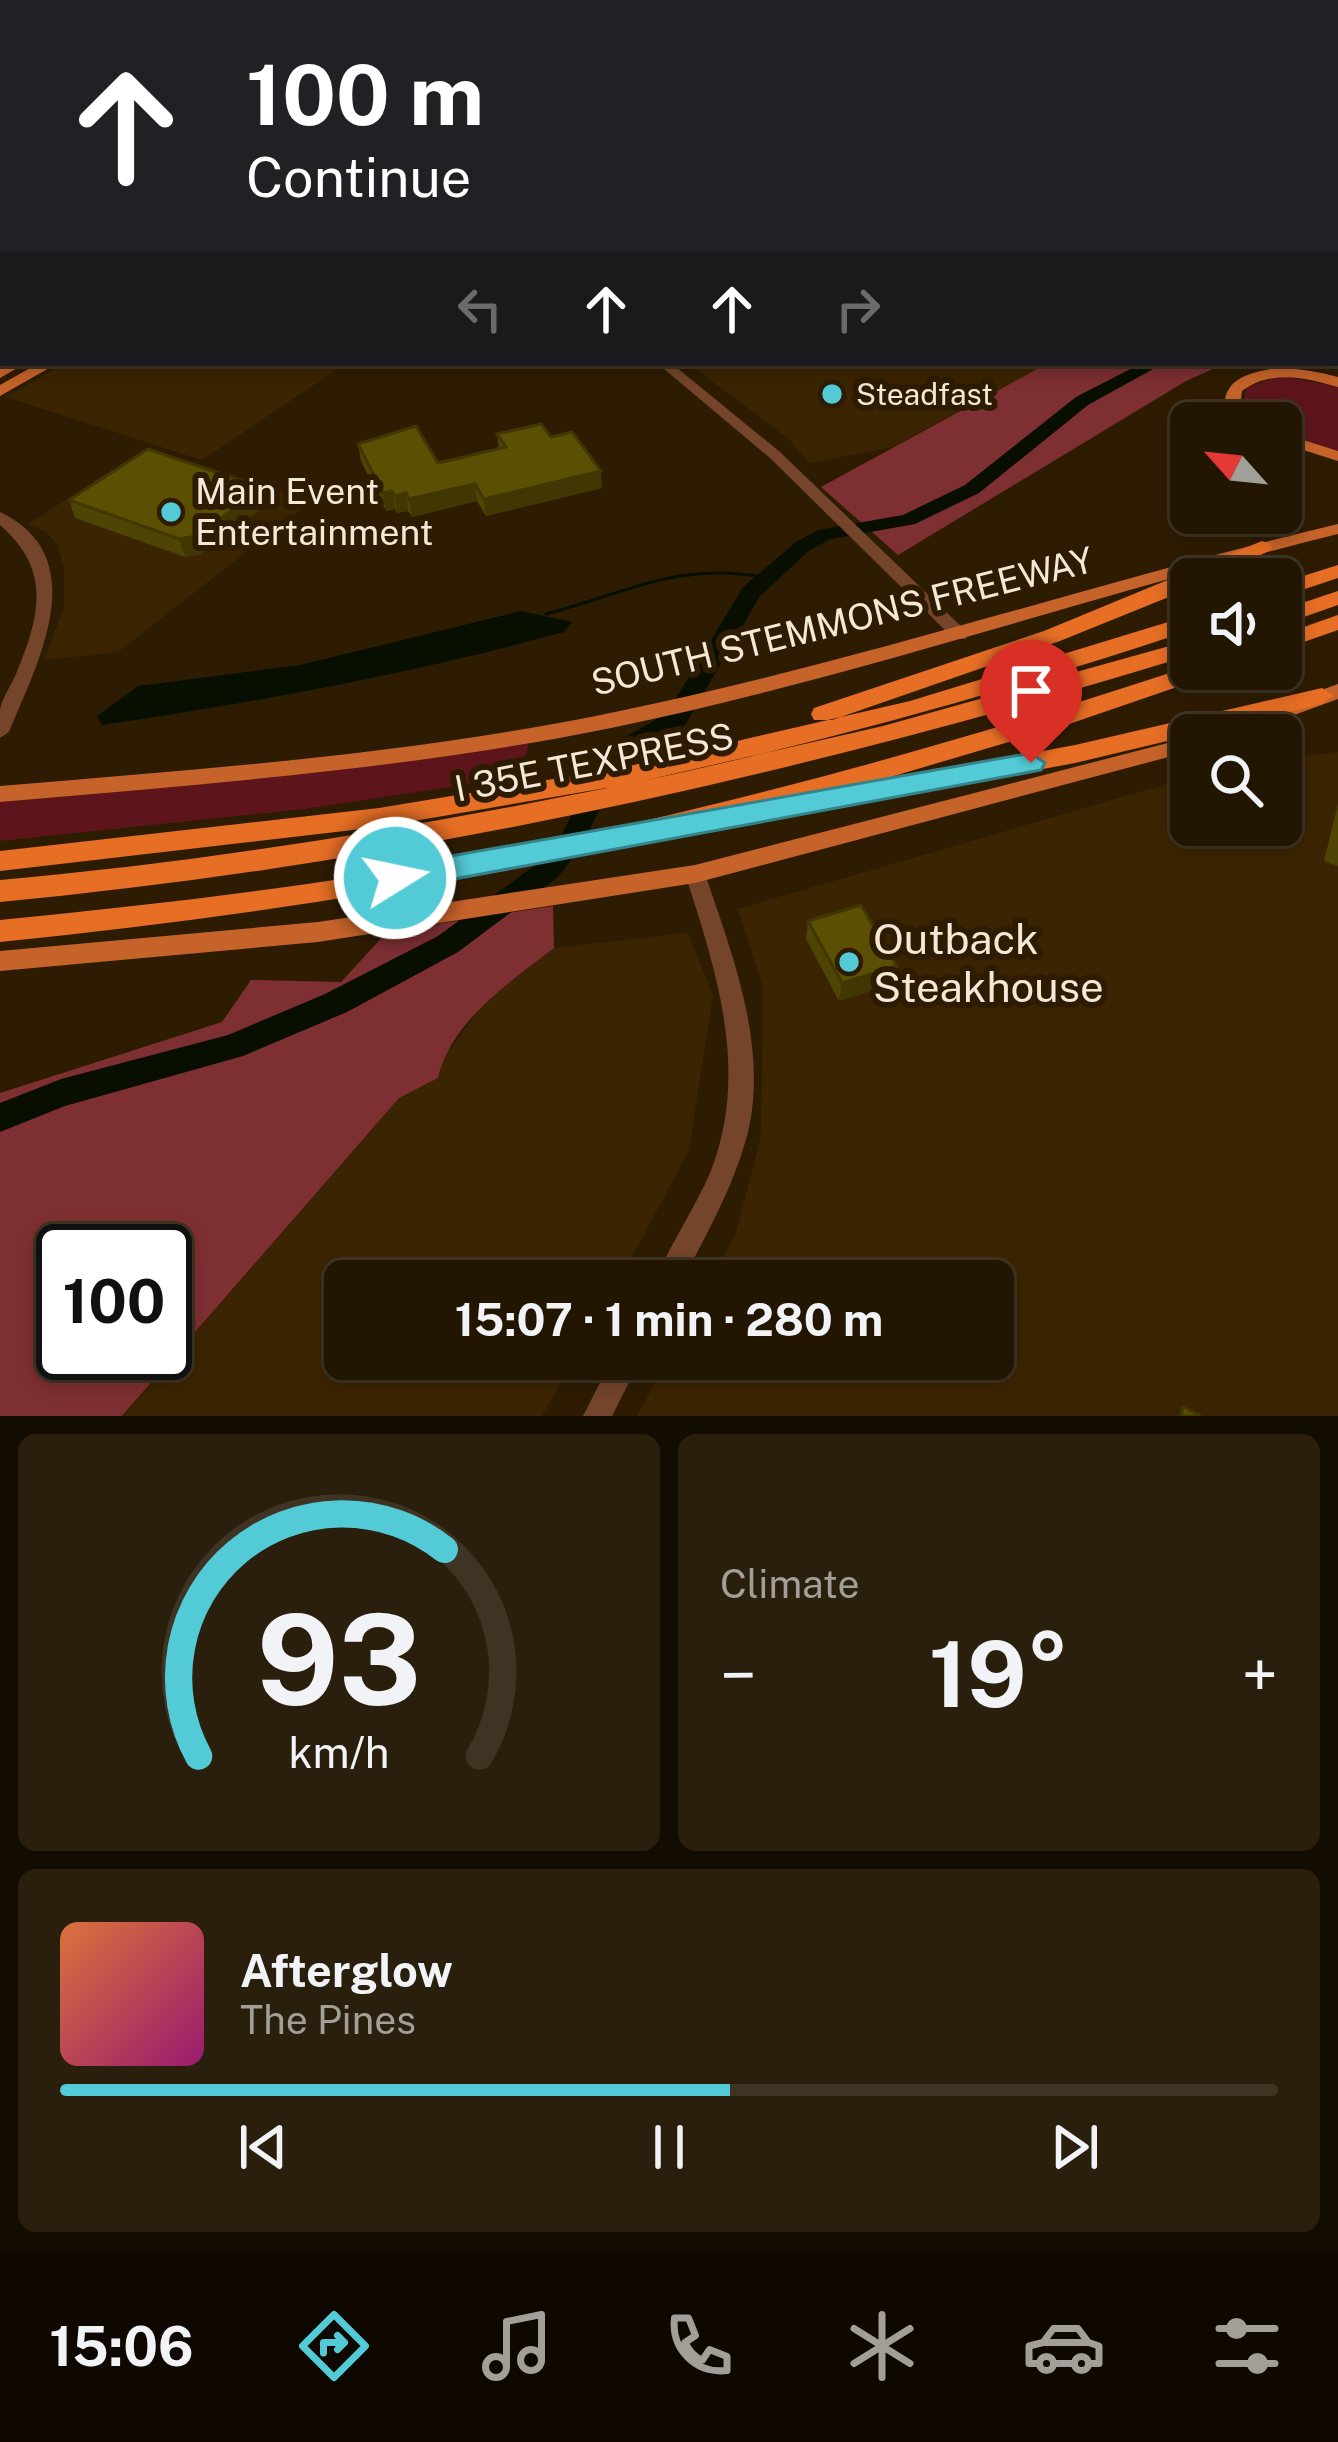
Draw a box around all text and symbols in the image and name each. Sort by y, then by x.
text: 100 m [246,45,484,144]
icon: ahead [48,48,204,204]
text: Continue [246,146,471,209]
icon: left [447,276,513,342]
icon: ahead [573,276,639,342]
icon: ahead [699,276,765,342]
icon: right [825,276,891,342]
place label: Steadfast [856,376,993,412]
marker: Steadfast [819,381,845,407]
north arrow [1170,402,1302,534]
map controls [1170,402,1302,846]
place label: Main Event Entertainment [195,470,434,553]
marker: Main Event Entertainment [158,499,184,525]
street label: SOUTH STEMMONS FREEWAY [587,538,1097,704]
button: sound [1170,558,1302,690]
pin [980,640,1082,763]
icon: arrive [998,658,1064,724]
street label: I 35E TEXPRESS [451,714,737,810]
button: search [1170,714,1302,846]
position arrow [332,815,458,941]
place label: Outback Steakhouse [873,914,1104,1011]
marker: Outback Steakhouse [836,949,862,975]
speed limit sign: 100 [36,1224,192,1380]
text: 15:07 · 1 min · 280 m [455,1293,883,1346]
text: Climate [720,1561,860,1607]
text: 93 [257,1586,421,1733]
text: 19° [929,1621,1069,1727]
text: − [720,1636,757,1714]
text: + [1241,1636,1278,1714]
text: km/h [289,1726,389,1777]
text: Afterglow [240,1944,453,1997]
text: The Pines [240,1997,416,2043]
icon: previous [230,2114,296,2180]
icon: pause [636,2114,702,2180]
icon: next [1042,2114,1108,2180]
icon: directions [292,2304,376,2388]
icon: music [475,2304,559,2388]
icon: phone [657,2304,741,2388]
icon: climate [840,2304,924,2388]
icon: car [1022,2304,1106,2388]
icon: filters [1205,2304,1289,2388]
text: 15:06 [49,2315,194,2378]

